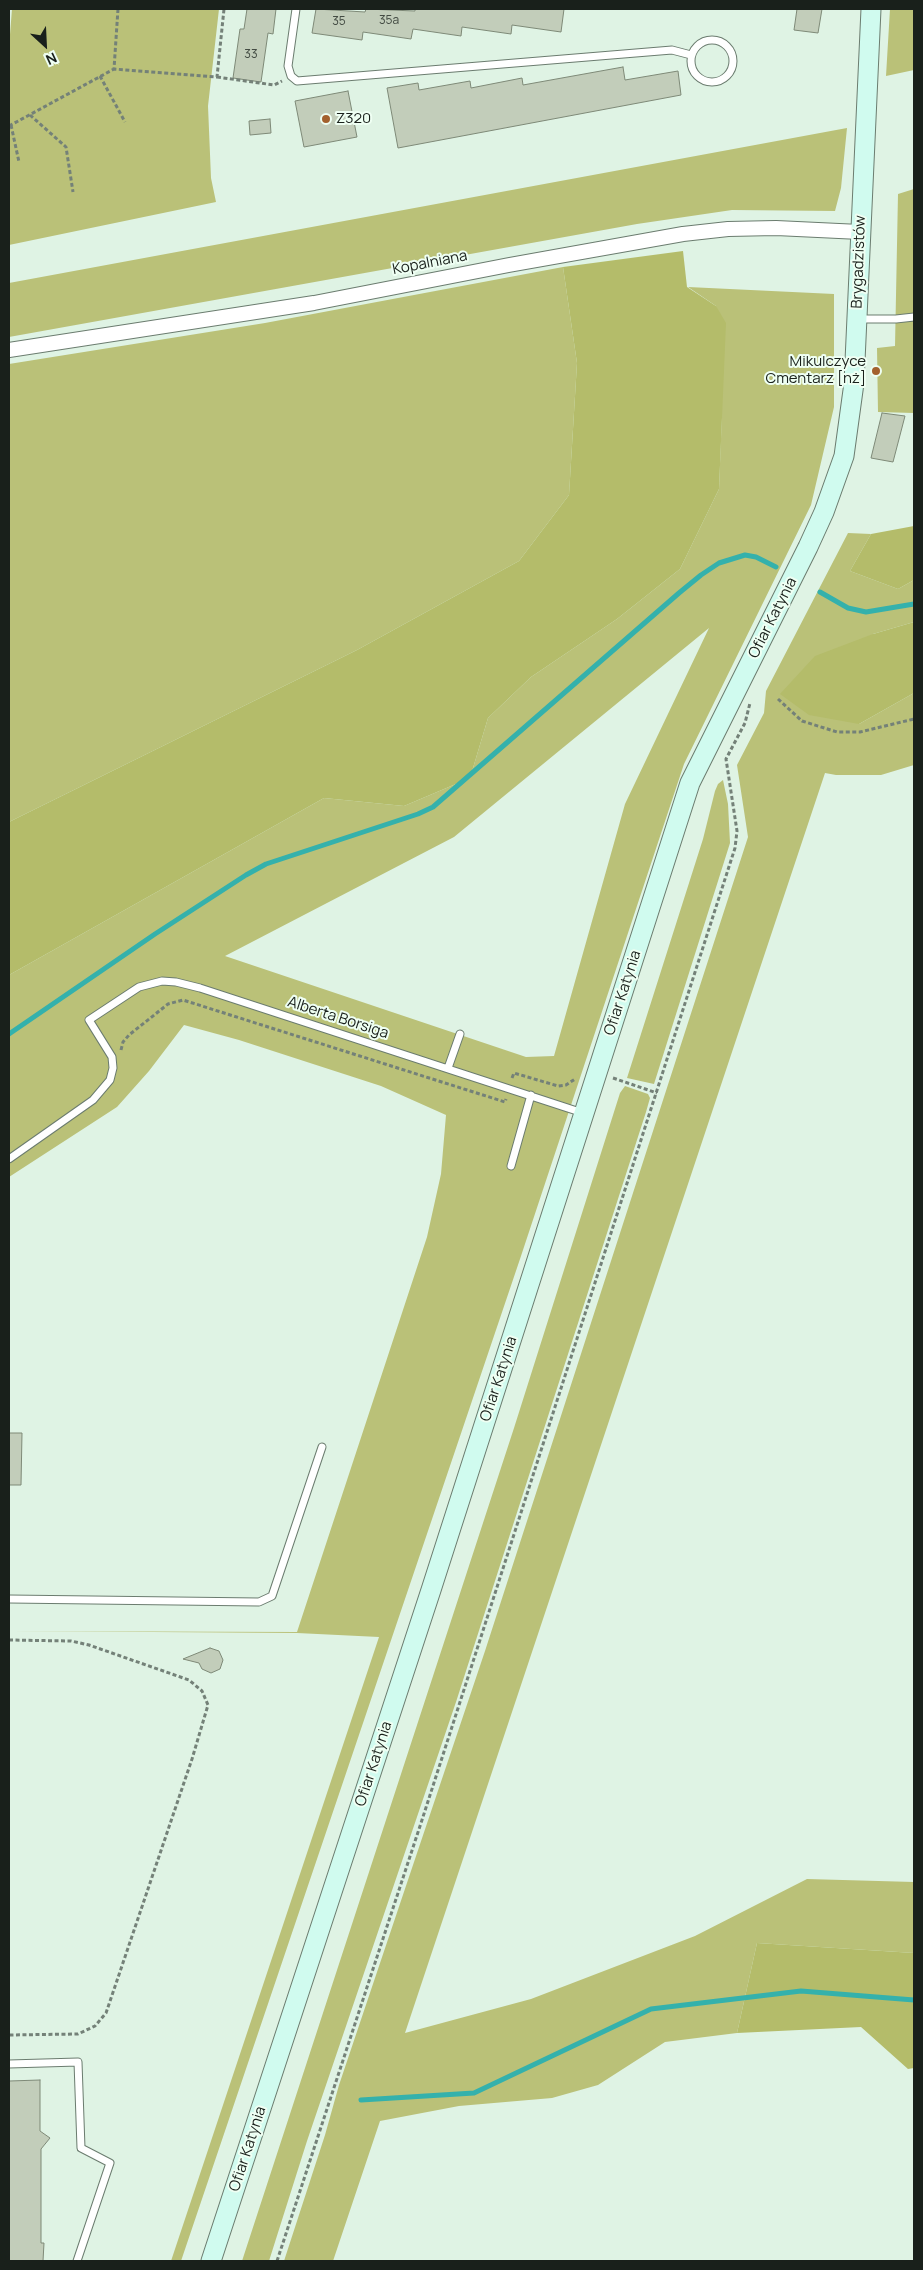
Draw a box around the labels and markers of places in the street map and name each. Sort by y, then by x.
place label: Z320 [336,110,371,128]
marker: Z320 [320,113,332,125]
place label: Mikulczyce Cmentarz [nż] [765,353,866,388]
marker: Mikulczyce Cmentarz [nż] [870,365,882,377]

